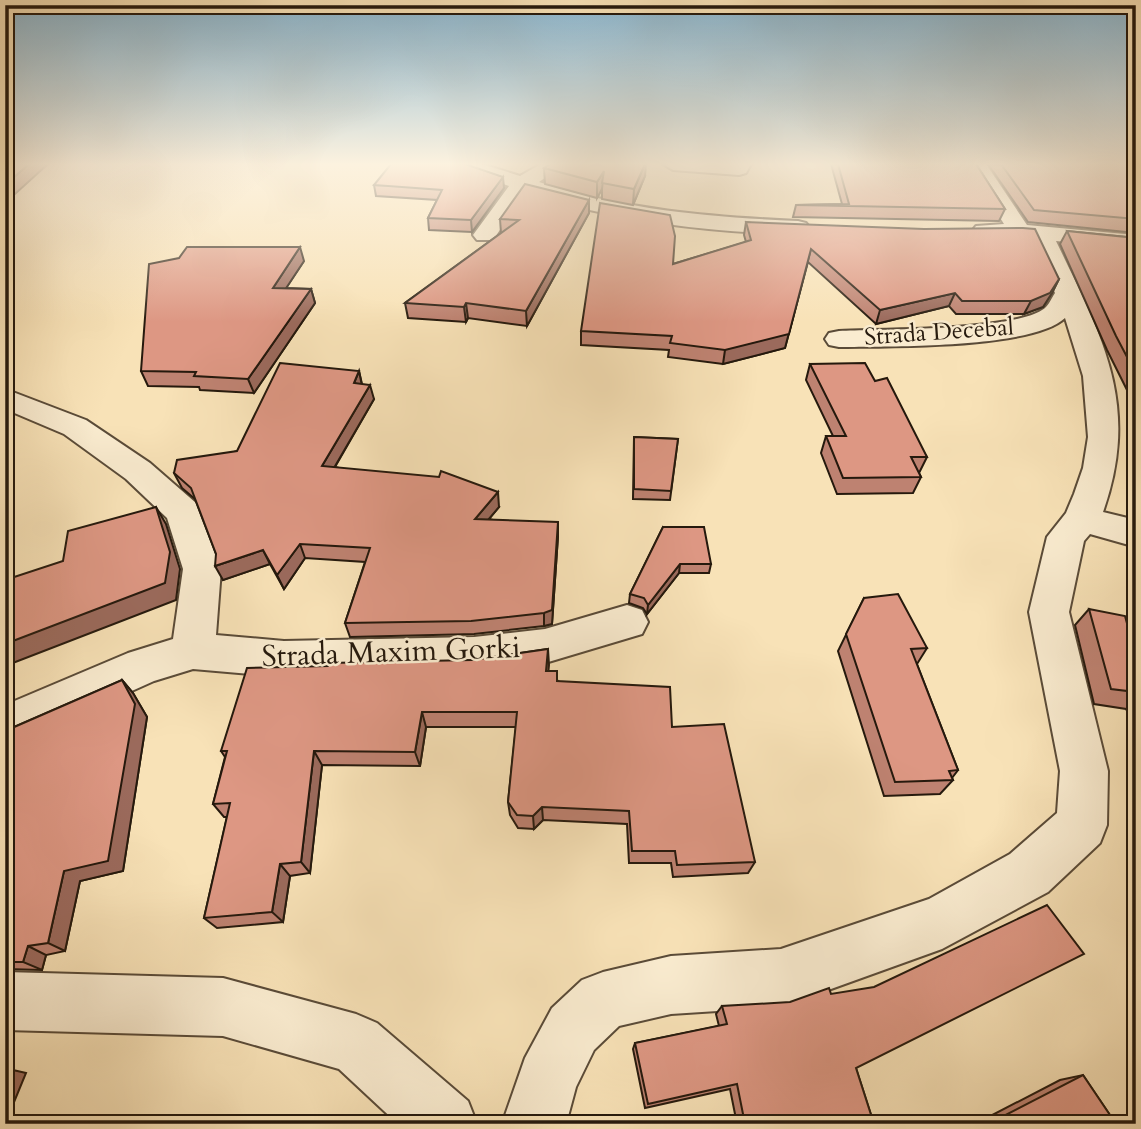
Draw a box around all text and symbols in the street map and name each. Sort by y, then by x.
street label: Strada Decebal [863,310,1015,354]
street label: Strada Maxim Gorki [261,627,521,677]

